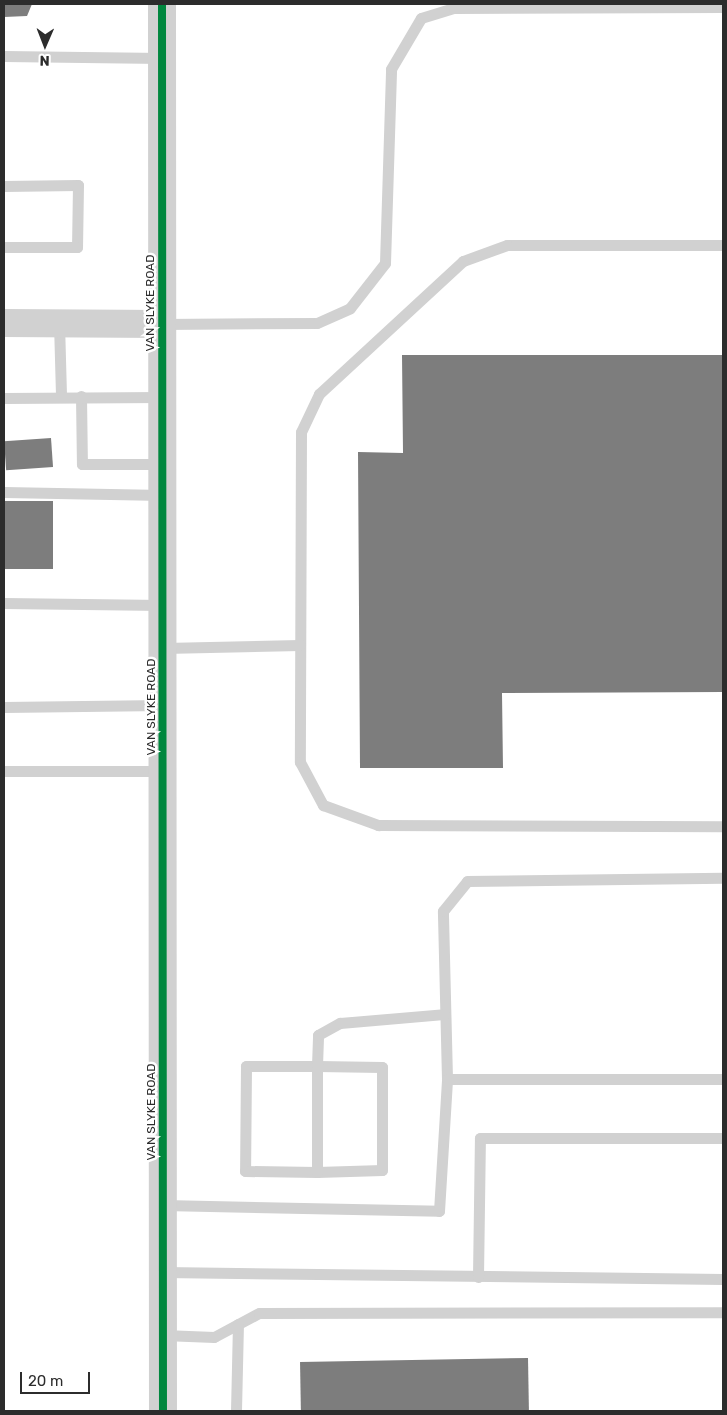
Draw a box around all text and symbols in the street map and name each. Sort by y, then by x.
north arrow [20,20,70,70]
text: N [40,52,50,69]
street label: VAN SLYKE ROAD [144,255,158,351]
street label: VAN SLYKE ROAD [145,659,159,755]
street label: VAN SLYKE ROAD [145,1064,159,1160]
scale bar [22,1362,92,1394]
text: 20 m [28,1372,63,1390]

